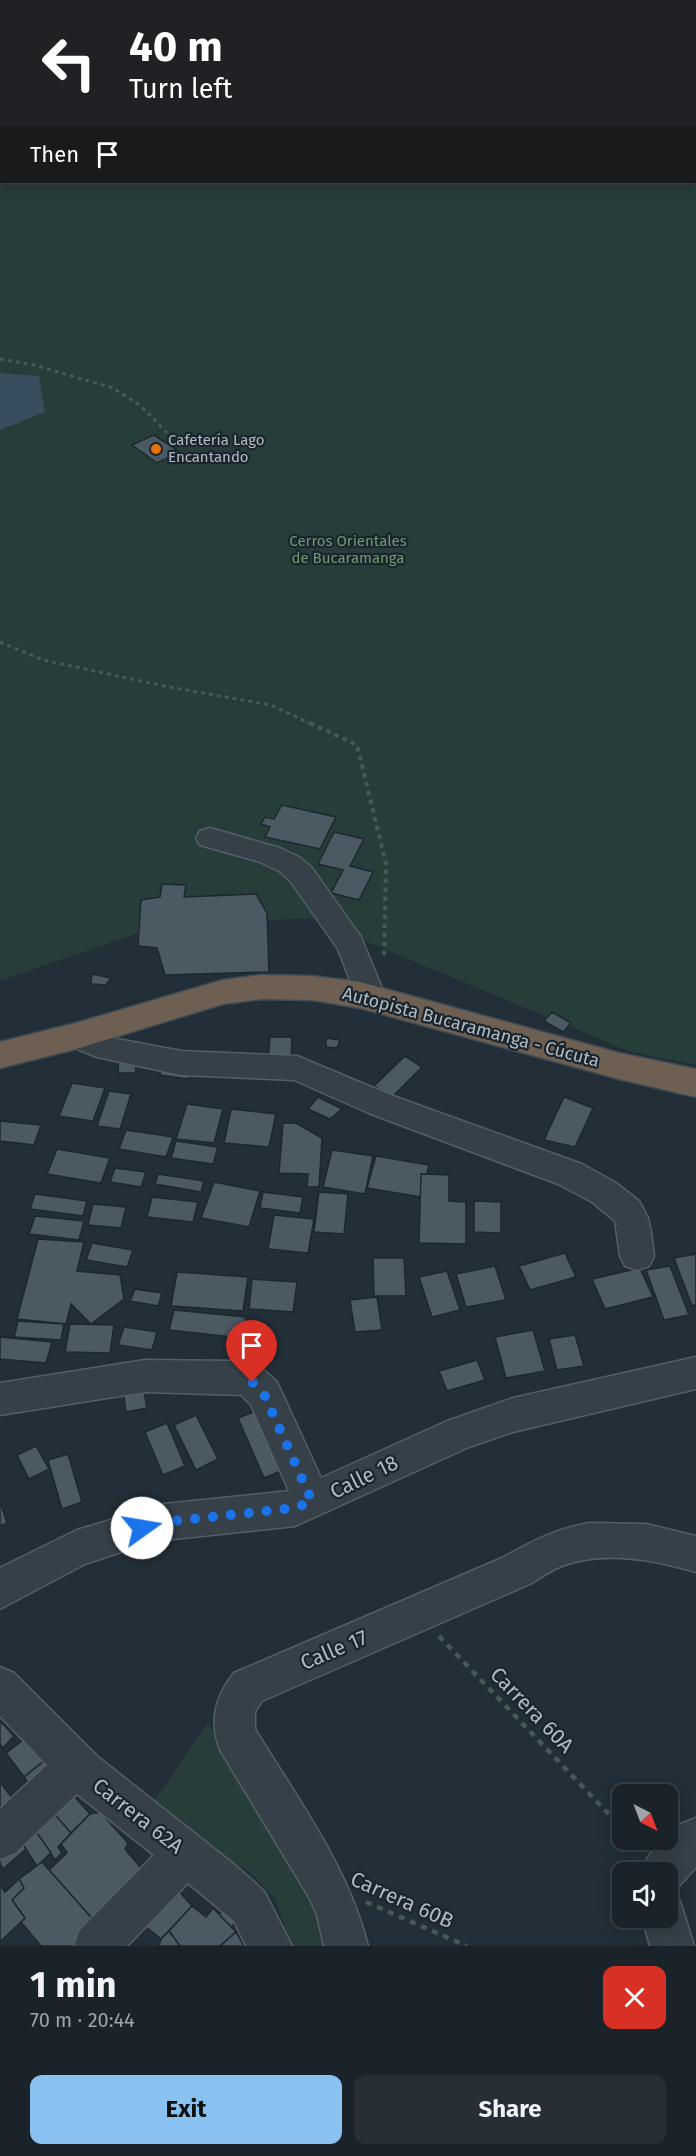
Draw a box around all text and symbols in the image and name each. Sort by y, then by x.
text: 40 m [129,22,223,72]
icon: left [30,24,108,102]
text: Turn left [129,73,232,105]
icon: arrive [91,138,124,171]
text: Then [30,141,79,168]
place label: Cafetería Lago Encantando [168,431,265,466]
marker: Cafetería Lago Encantando [149,442,163,456]
park label: Cerros Orientales de Bucaramanga [289,532,407,567]
street label: Autopista Bucaramanga - Cúcuta [340,982,602,1072]
pin [226,1320,277,1382]
icon: arrive [235,1329,268,1362]
street label: Calle 18 [326,1449,402,1505]
position arrow [110,1496,174,1560]
street label: Calle 17 [297,1624,371,1676]
street label: Carrera 60A [485,1662,579,1758]
street label: Carrera 62A [88,1773,188,1859]
north arrow [612,1784,678,1850]
map controls [612,1784,678,1928]
button: sound [612,1862,678,1928]
street label: Carrera 60B [346,1866,458,1934]
text: 1 min [30,1963,117,2007]
button: close [603,1966,666,2029]
text: 70 m · 20:44 [30,2008,135,2032]
button: Exit [30,2075,342,2144]
button: Share [354,2075,666,2144]

